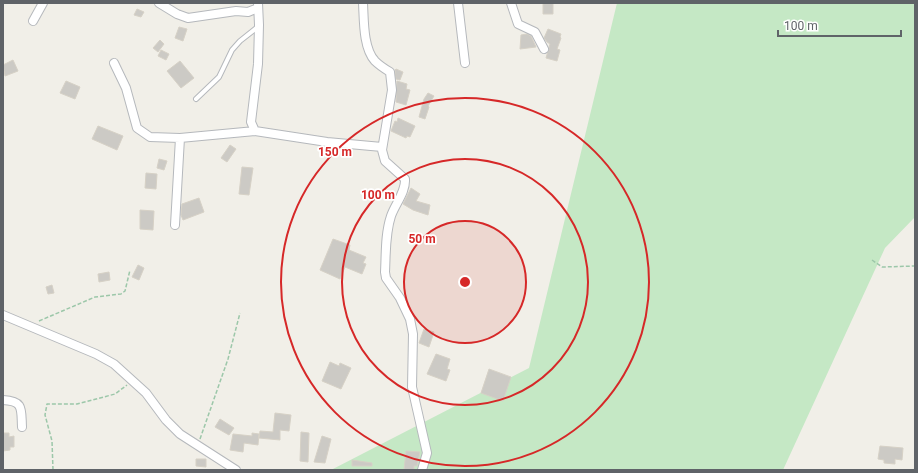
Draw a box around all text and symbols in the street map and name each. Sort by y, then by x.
scale bar [778,12,901,38]
text: 100 m [784,19,818,33]
text: 150 m [318,145,352,159]
text: 100 m [361,188,395,202]
text: 50 m [408,232,436,246]
centre of rings [458,275,472,289]

